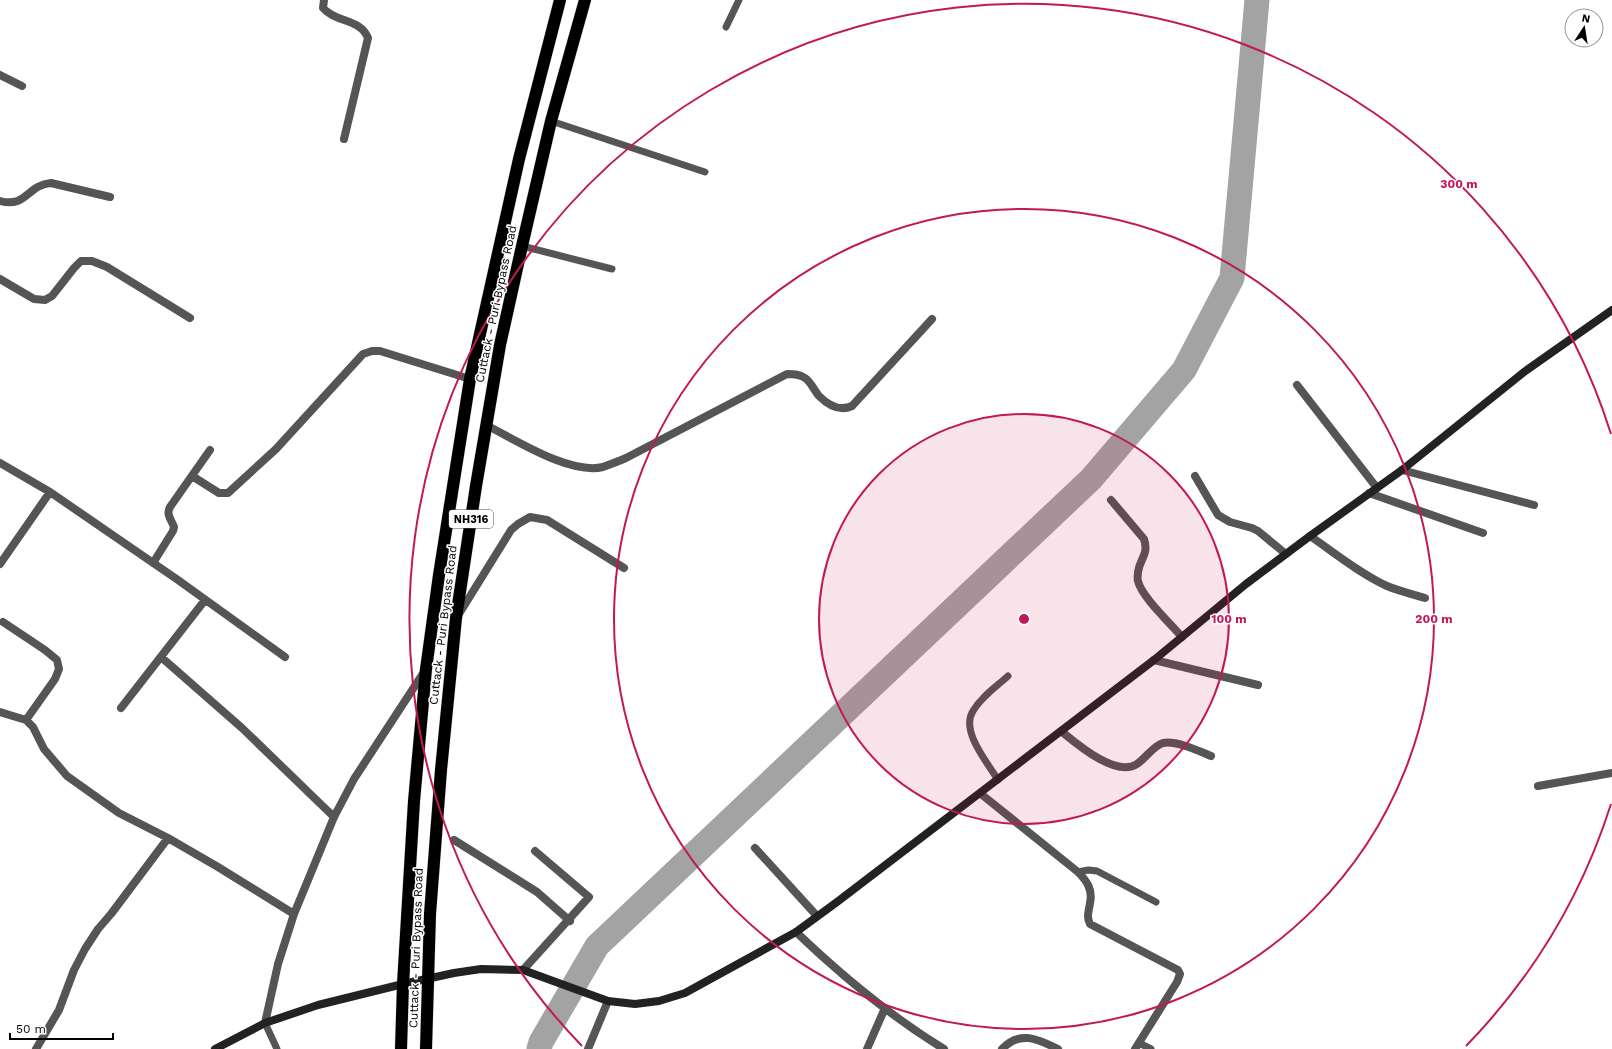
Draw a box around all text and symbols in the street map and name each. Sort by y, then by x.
north arrow [1564,8,1604,48]
text: N [1581,12,1591,26]
text: 300 m [1440,177,1478,191]
street label: Cuttack - Puri Bypass Road [472,224,520,384]
road number: NH316 [449,510,493,528]
street label: Cuttack - Puri Bypass Road [426,544,460,706]
centre of rings [1017,612,1031,626]
text: 100 m [1211,612,1247,626]
text: 200 m [1415,612,1453,626]
street label: Cuttack - Puri Bypass Road [406,868,426,1028]
scale bar [10,1015,113,1041]
text: 50 m [16,1022,46,1036]

